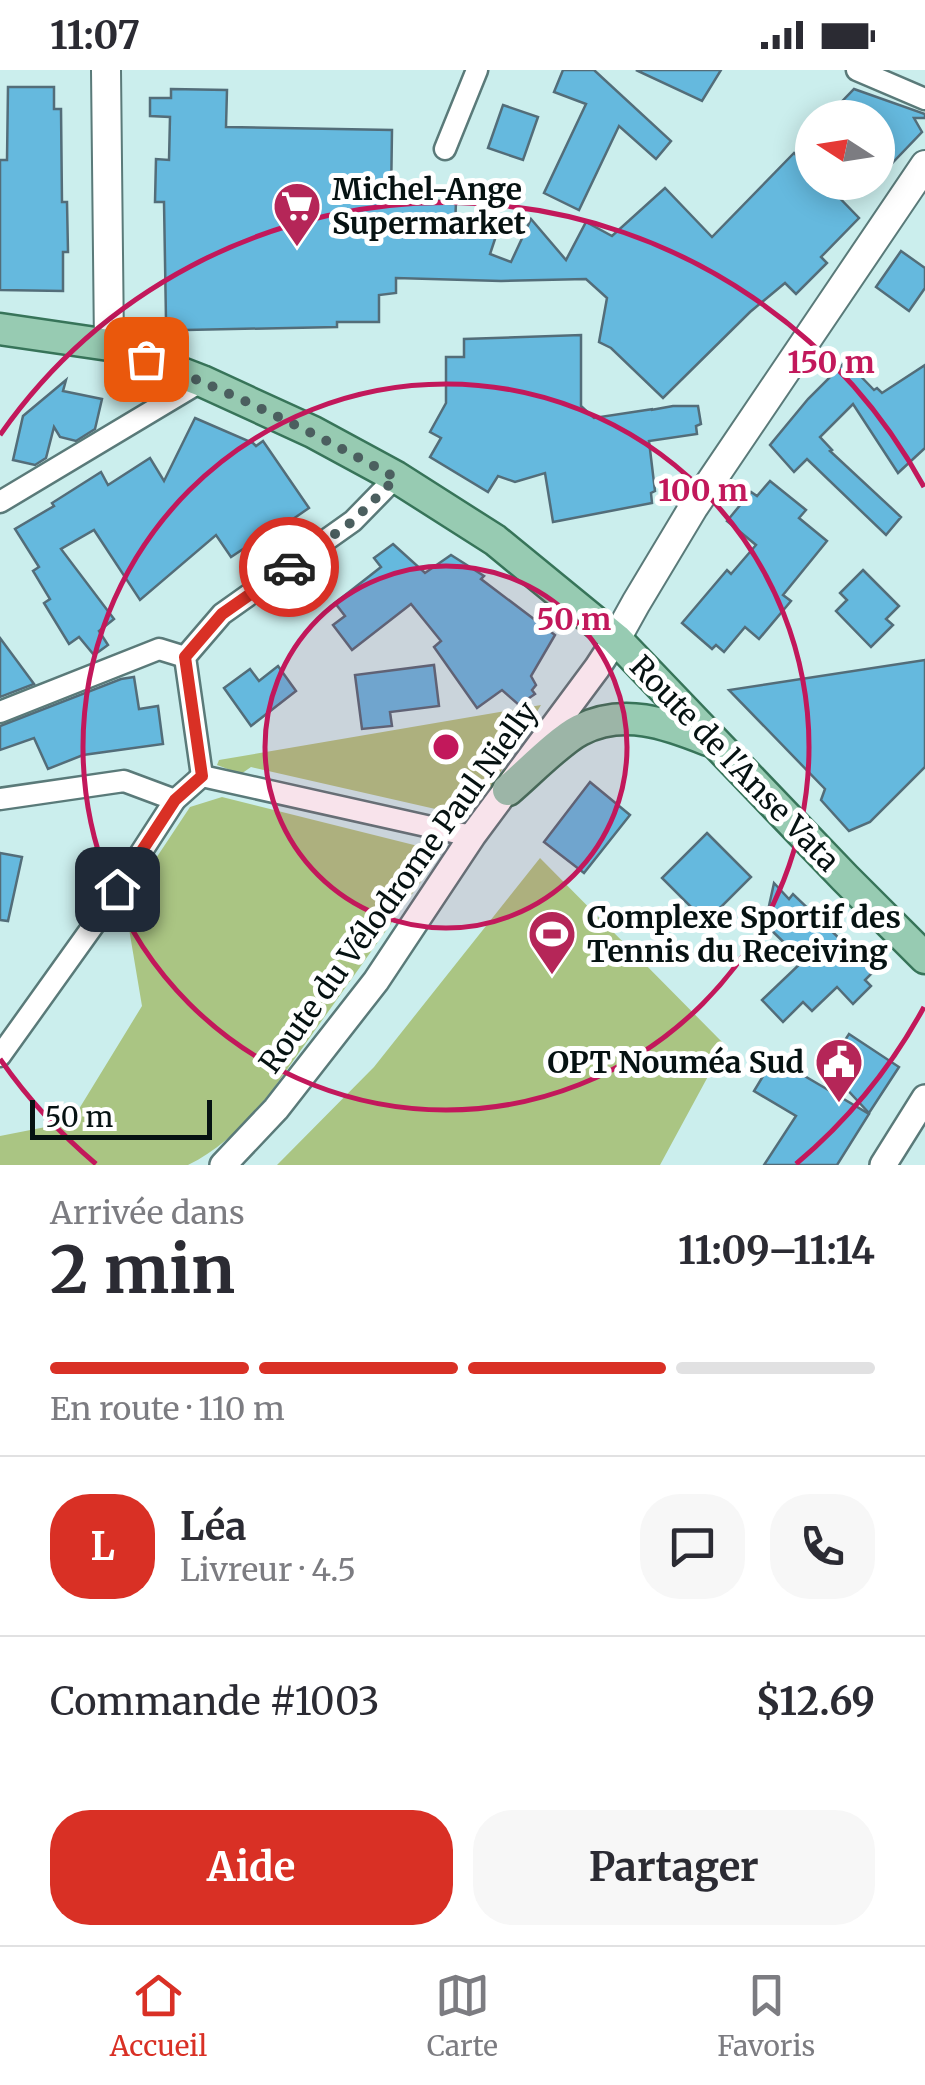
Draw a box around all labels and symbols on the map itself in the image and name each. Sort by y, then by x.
north arrow [795,100,895,200]
place label: Michel-Ange Supermarket [332,170,526,242]
supermarket icon: Michel-Ange Supermarket [271,180,323,248]
pin [104,317,189,402]
text: 150 m [787,343,875,381]
text: 100 m [658,471,748,509]
courier [239,517,339,617]
text: 50 m [537,600,611,638]
street label: Route de l'Anse Vata [622,647,848,879]
street label: Route du Vélodrome Paul Nielly [250,693,546,1080]
centre of rings [428,729,464,765]
pin [75,847,160,932]
place label: Complexe Sportif des Tennis du Receiving [587,898,901,970]
sports icon: Complexe Sportif des Tennis du Receiving [526,908,578,976]
public building icon: OPT Nouméa Sud [813,1036,865,1104]
place label: OPT Nouméa Sud [547,1043,804,1081]
scale bar [30,1095,212,1140]

